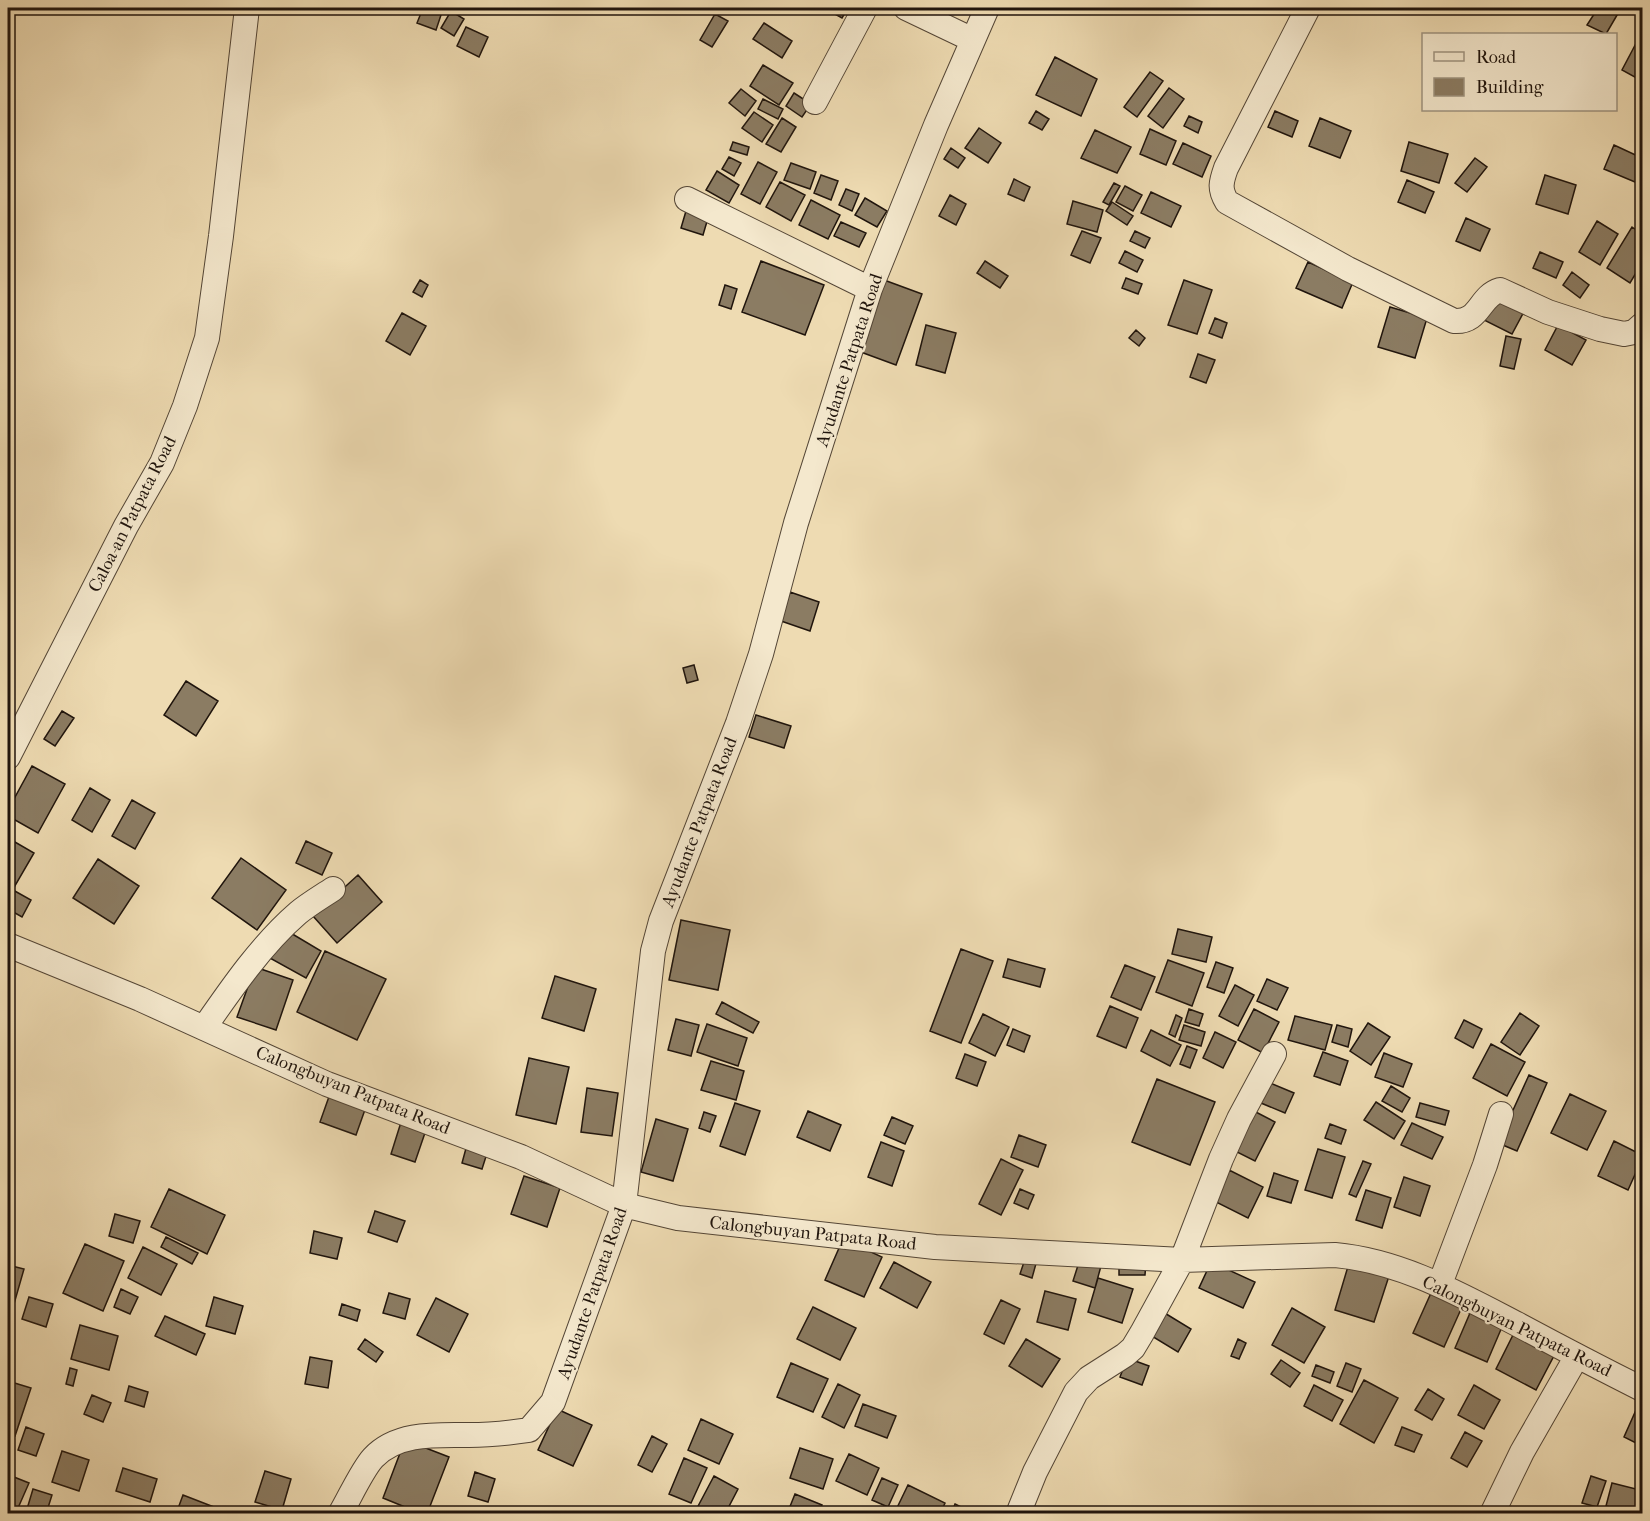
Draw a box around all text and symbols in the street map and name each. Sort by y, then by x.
legend [1422,33,1617,111]
text: Road [1476,47,1516,68]
text: Building [1476,77,1544,98]
street label: Ayudante Patpata Road [811,271,887,450]
street label: Caloa-an Patpata Road [84,433,181,596]
street label: Ayudante Patpata Road [657,734,742,911]
street label: Calongbuyan Patpata Road [253,1042,453,1139]
street label: Ayudante Patpata Road [553,1204,632,1383]
street label: Calongbuyan Patpata Road [709,1212,918,1255]
street label: Calongbuyan Patpata Road [1419,1271,1615,1382]

